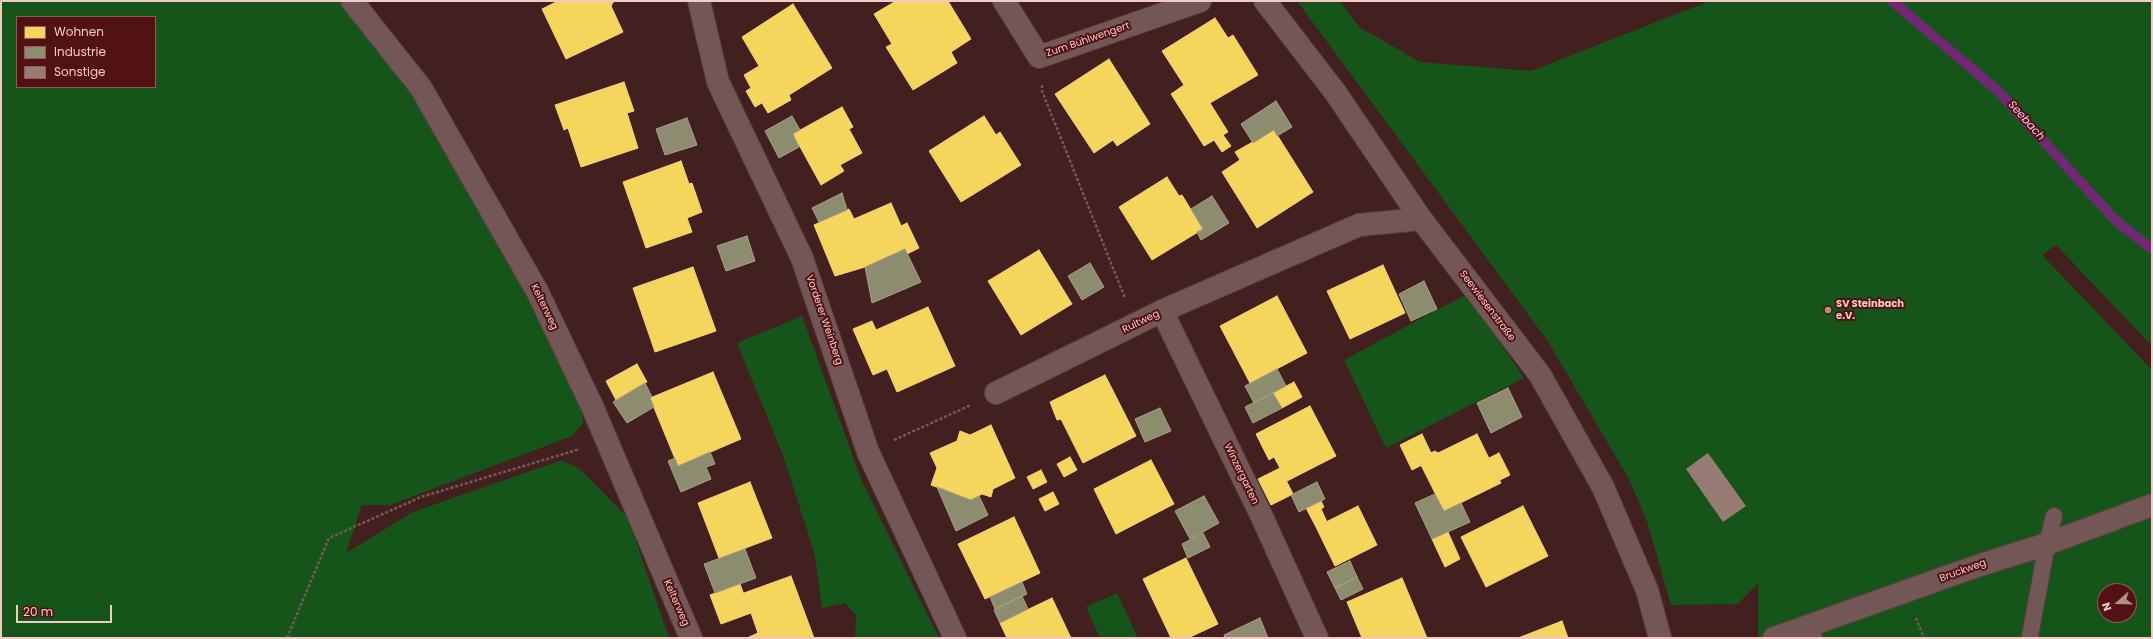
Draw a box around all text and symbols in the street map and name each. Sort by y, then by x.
legend [16,16,156,88]
street label: Zum Bühlwengert [1045,20,1131,60]
text: Wohnen [54,23,104,40]
text: Industrie [54,43,106,60]
text: Sonstige [54,63,106,80]
water label: Seebach [2005,99,2047,143]
street label: Seewiesenstraße [1457,268,1517,344]
street label: Vorderer Weinberg [803,273,845,367]
street label: Kelterweg [528,282,560,332]
place label: SV Steinbach e.V. [1836,298,1904,322]
marker: SV Steinbach e.V. [1823,305,1833,315]
street label: Ruitweg [1121,308,1161,336]
street label: Winzergarten [1221,441,1261,507]
street label: Bruckweg [1938,557,1988,585]
street label: Kelterweg [660,578,692,628]
north arrow [2097,583,2137,623]
scale bar [18,597,114,623]
text: N [2098,600,2116,613]
text: 20 m [23,603,53,620]

